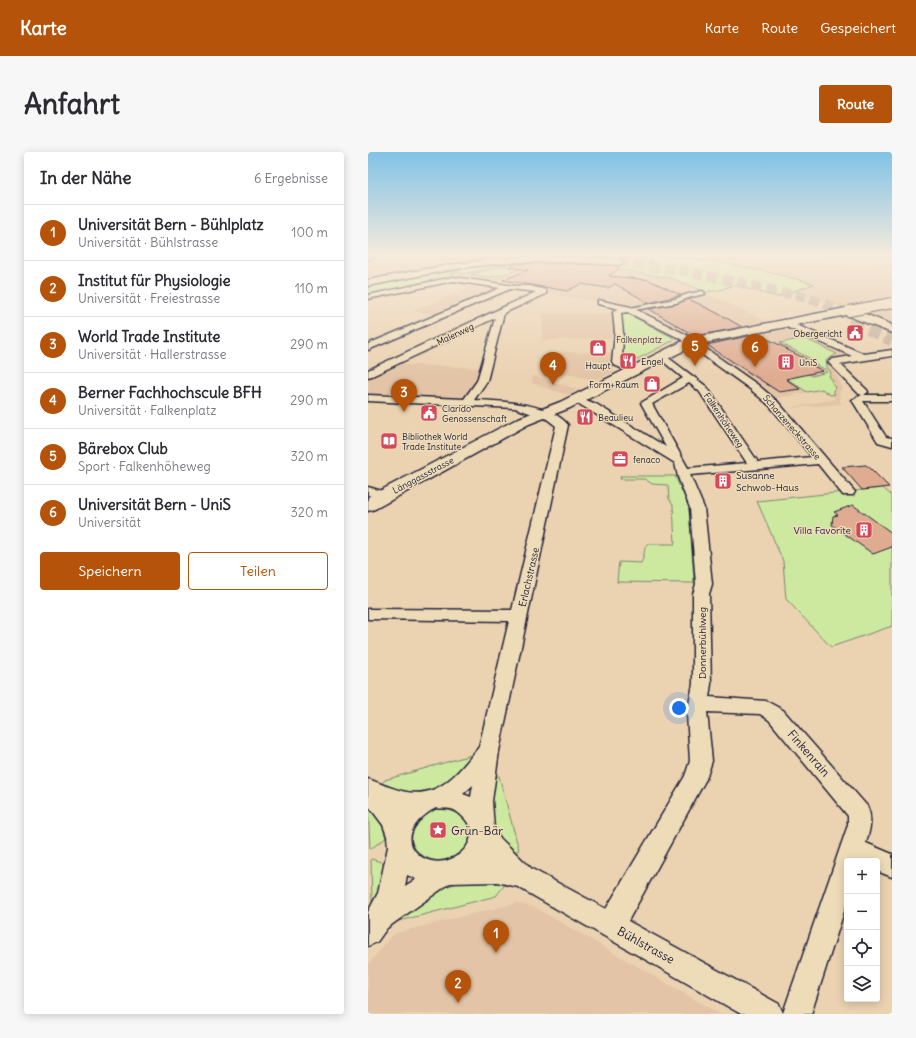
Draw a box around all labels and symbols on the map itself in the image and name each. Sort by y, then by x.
street label: Malerweg [435,321,475,347]
public building icon: Obergericht [845,323,865,343]
place label: Obergericht [793,328,842,339]
pin: 5 [682,333,708,366]
park label: Falkenplatz [616,334,662,345]
pin: 6 [742,334,768,367]
shop icon: Haupt [588,338,608,358]
restaurant icon: Engel [618,351,638,371]
pin: 4 [540,352,566,385]
building icon: UniS [776,352,796,372]
place label: Engel [641,356,663,367]
place label: UniS [799,357,817,368]
place label: Haupt [586,360,610,371]
shop icon: Form+Raum [642,374,662,394]
pin: 3 [391,379,417,412]
place label: Form+Raum [589,379,639,390]
street label: Falkenhöheweg [702,391,746,449]
street label: Schanzeneckstrasse [761,392,823,462]
public building icon: Clarido Genossenschaft [419,403,439,423]
place label: Clarido Genossenschaft [442,403,507,424]
restaurant icon: Beaulieu [575,407,595,427]
place label: Beaulieu [598,412,633,423]
library icon: Bibliothek World Trade Institute [379,431,399,451]
place label: Bibliothek World Trade Institute [402,431,468,452]
office icon: fenaco [610,449,630,469]
street label: Länggassstrasse [391,454,455,496]
place label: fenaco [633,454,660,465]
place label: Susanne Schwob-Haus [736,469,799,494]
building icon: Susanne Schwob-Haus [713,471,733,491]
building icon: Villa Favorite [854,520,874,540]
place label: Villa Favorite [794,524,851,537]
street label: Erlachstrasse [516,546,542,608]
street label: Donnerbühlweg [696,607,709,679]
your location [669,698,689,718]
street label: Finkenrain [785,727,833,780]
place icon: Grün-Bär [428,820,448,840]
place label: Grün-Bär [451,823,503,838]
pin: 1 [483,920,509,953]
street label: Bühlstrasse [615,923,677,967]
pin: 2 [445,970,471,1003]

